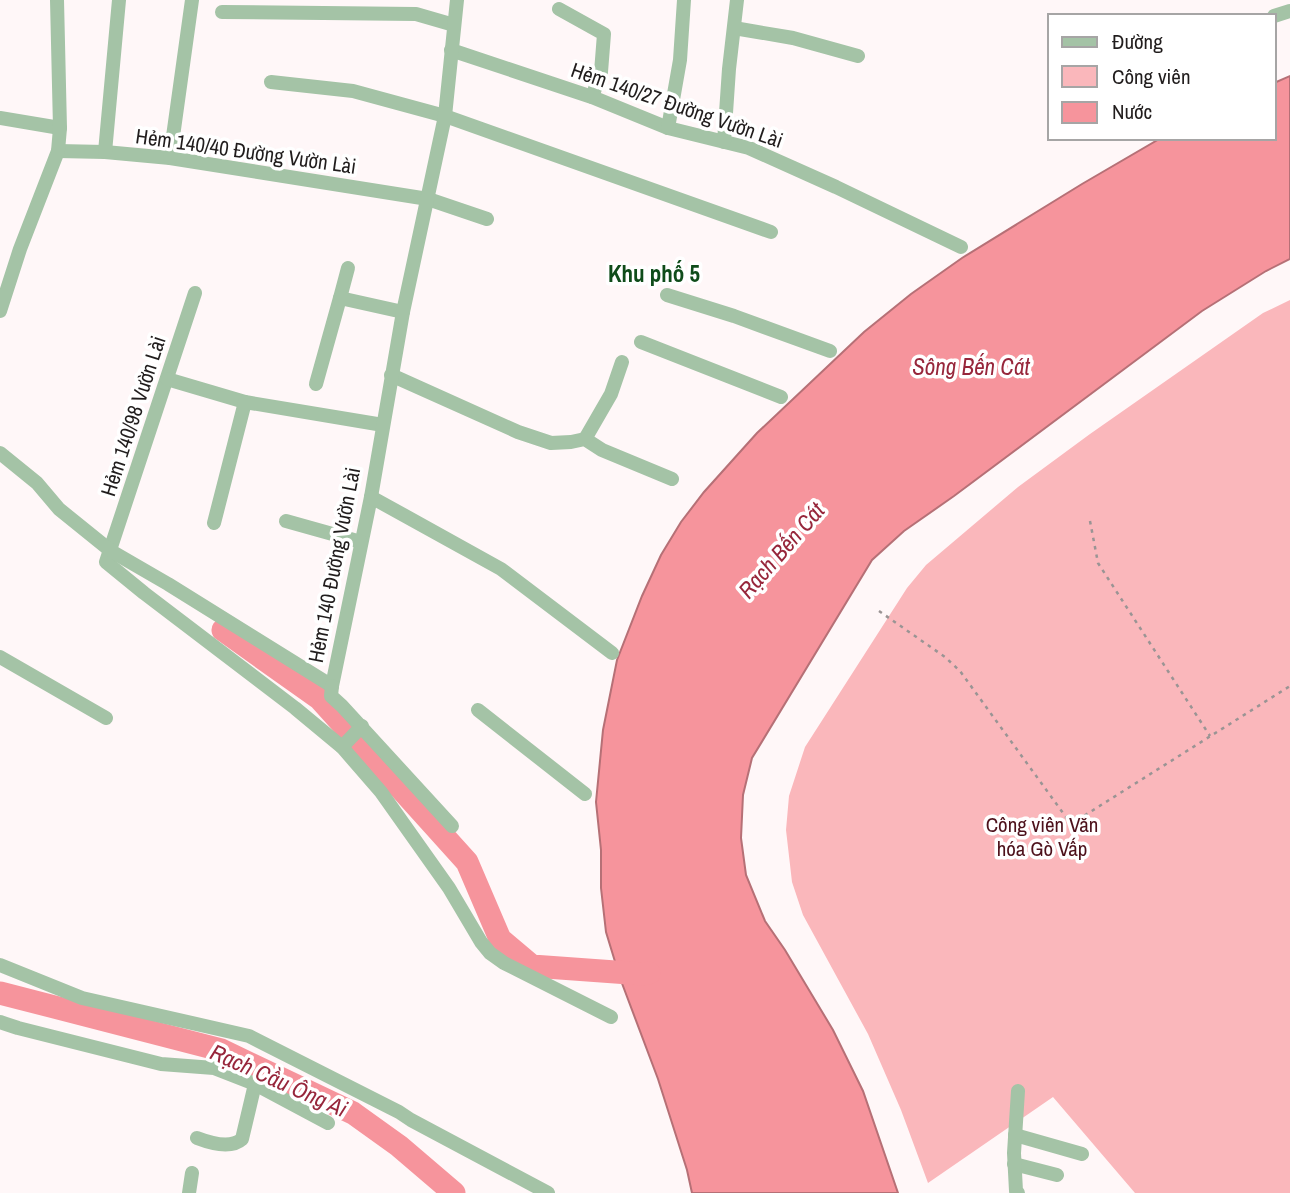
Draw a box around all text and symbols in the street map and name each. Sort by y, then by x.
legend [1048,14,1276,140]
text: Đường [1112,27,1163,56]
street label: Hẻm 140/27 Đường Vườn Lài [567,55,787,155]
text: Công viên [1112,62,1191,91]
text: Nước [1112,97,1152,126]
street label: Hẻm 140/40 Đường Vườn Lài [134,121,358,181]
district label: Khu phố 5 [608,258,700,289]
street label: Hẻm 140/98 Vườn Lài [93,332,173,500]
water label: Sông Bến Cát [912,351,1030,382]
street label: Hẻm 140 Đường Vườn Lài [301,465,367,665]
water label: Rạch Bến Cát [731,495,832,604]
park label: Công viên Văn hóa Gò Vấp [986,810,1098,863]
water label: Rạch Cầu Ông Ai [206,1036,353,1124]

